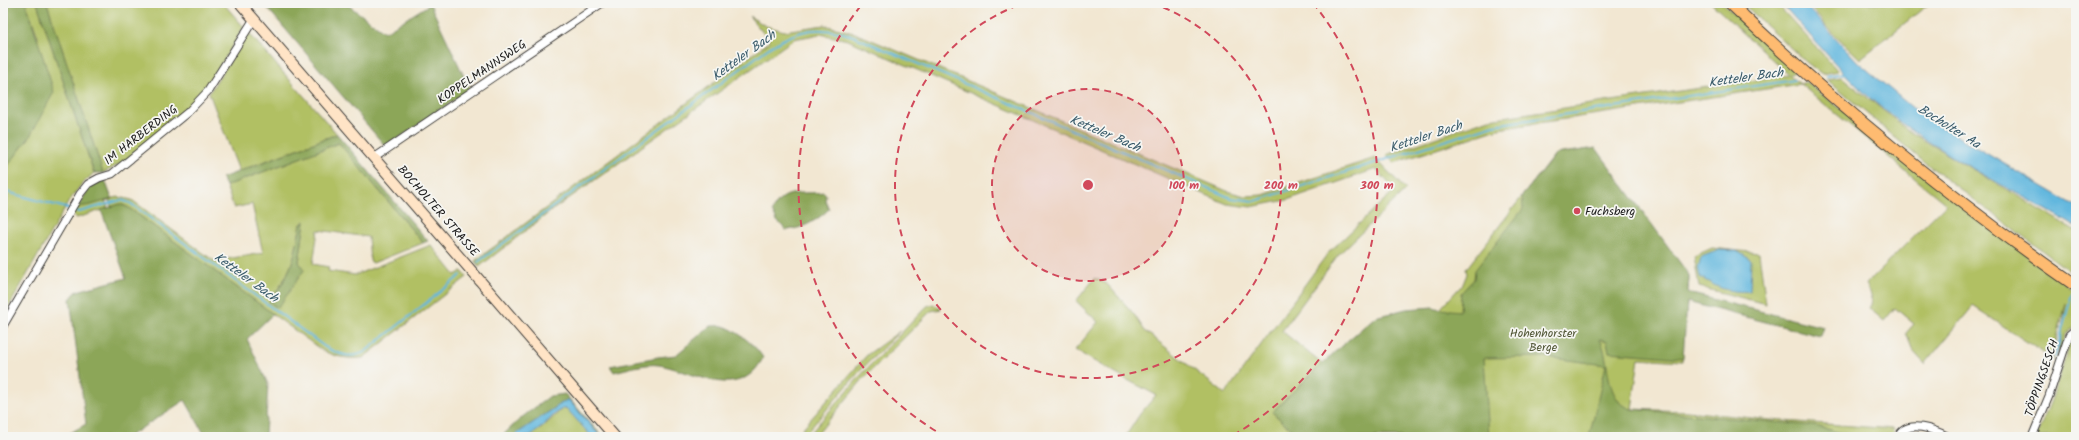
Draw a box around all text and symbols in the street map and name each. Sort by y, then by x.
water label: Ketteler Bach [707,25,781,87]
street label: KOPPELMANNSWEG [433,35,531,109]
water label: Ketteler Bach [1707,62,1786,94]
water label: Bocholter Aa [1914,99,1985,155]
street label: IM HARBERDING [100,100,182,170]
water label: Ketteler Bach [1066,110,1145,159]
water label: Ketteler Bach [1387,115,1466,159]
street label: BOCHOLTER STRASSE [393,161,484,262]
text: 100 m [1169,176,1199,195]
text: 200 m [1264,176,1298,195]
text: 300 m [1359,176,1394,195]
centre of rings [1081,178,1095,192]
place label: Fuchsberg [1585,202,1636,221]
marker: Fuchsberg [1572,206,1582,216]
water label: Ketteler Bach [209,247,283,309]
park label: Hohenhorster Berge [1510,324,1577,357]
street label: TÖPPINGSESCH [2020,337,2064,419]

